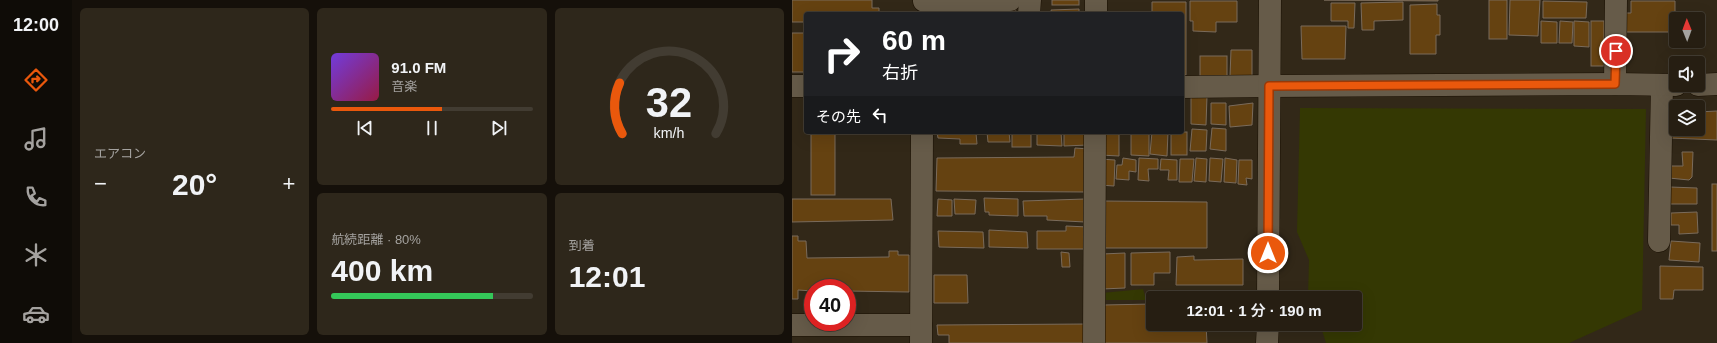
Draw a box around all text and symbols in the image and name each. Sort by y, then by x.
north arrow [1669,12,1705,48]
map controls [1669,12,1705,136]
text: 12:00 [13,15,59,35]
text: 60 m [882,25,946,56]
icon: right [816,28,868,80]
pin [1599,34,1633,68]
icon: arrive [1605,40,1627,62]
button: sound [1669,56,1705,92]
text: 91.0 FM [391,59,446,76]
text: 右折 [882,63,918,83]
icon: directions [22,66,50,94]
text: 音楽 [391,79,417,94]
text: 32 [646,79,692,126]
button: layers [1669,100,1705,136]
icon: left [869,104,891,126]
text: その先 [816,108,861,125]
icon: previous [354,117,376,139]
icon: pause [421,117,443,139]
icon: next [488,117,510,139]
icon: music [22,125,50,153]
text: km/h [654,125,685,141]
text: エアコン [94,146,146,161]
text: 20° [172,168,217,201]
text: − [94,171,107,196]
text: + [282,171,295,196]
icon: phone [22,183,50,211]
text: 航続距離 · 80% [331,232,421,247]
position arrow [1247,232,1289,274]
text: 到着 [569,238,595,253]
icon: climate [22,241,50,269]
text: 400 km [331,254,433,287]
text: 12:01 [569,260,645,293]
speed limit sign: 40 [804,279,856,331]
icon: car [22,300,50,328]
text: 12:01 · 1 分 · 190 m [1186,302,1322,319]

